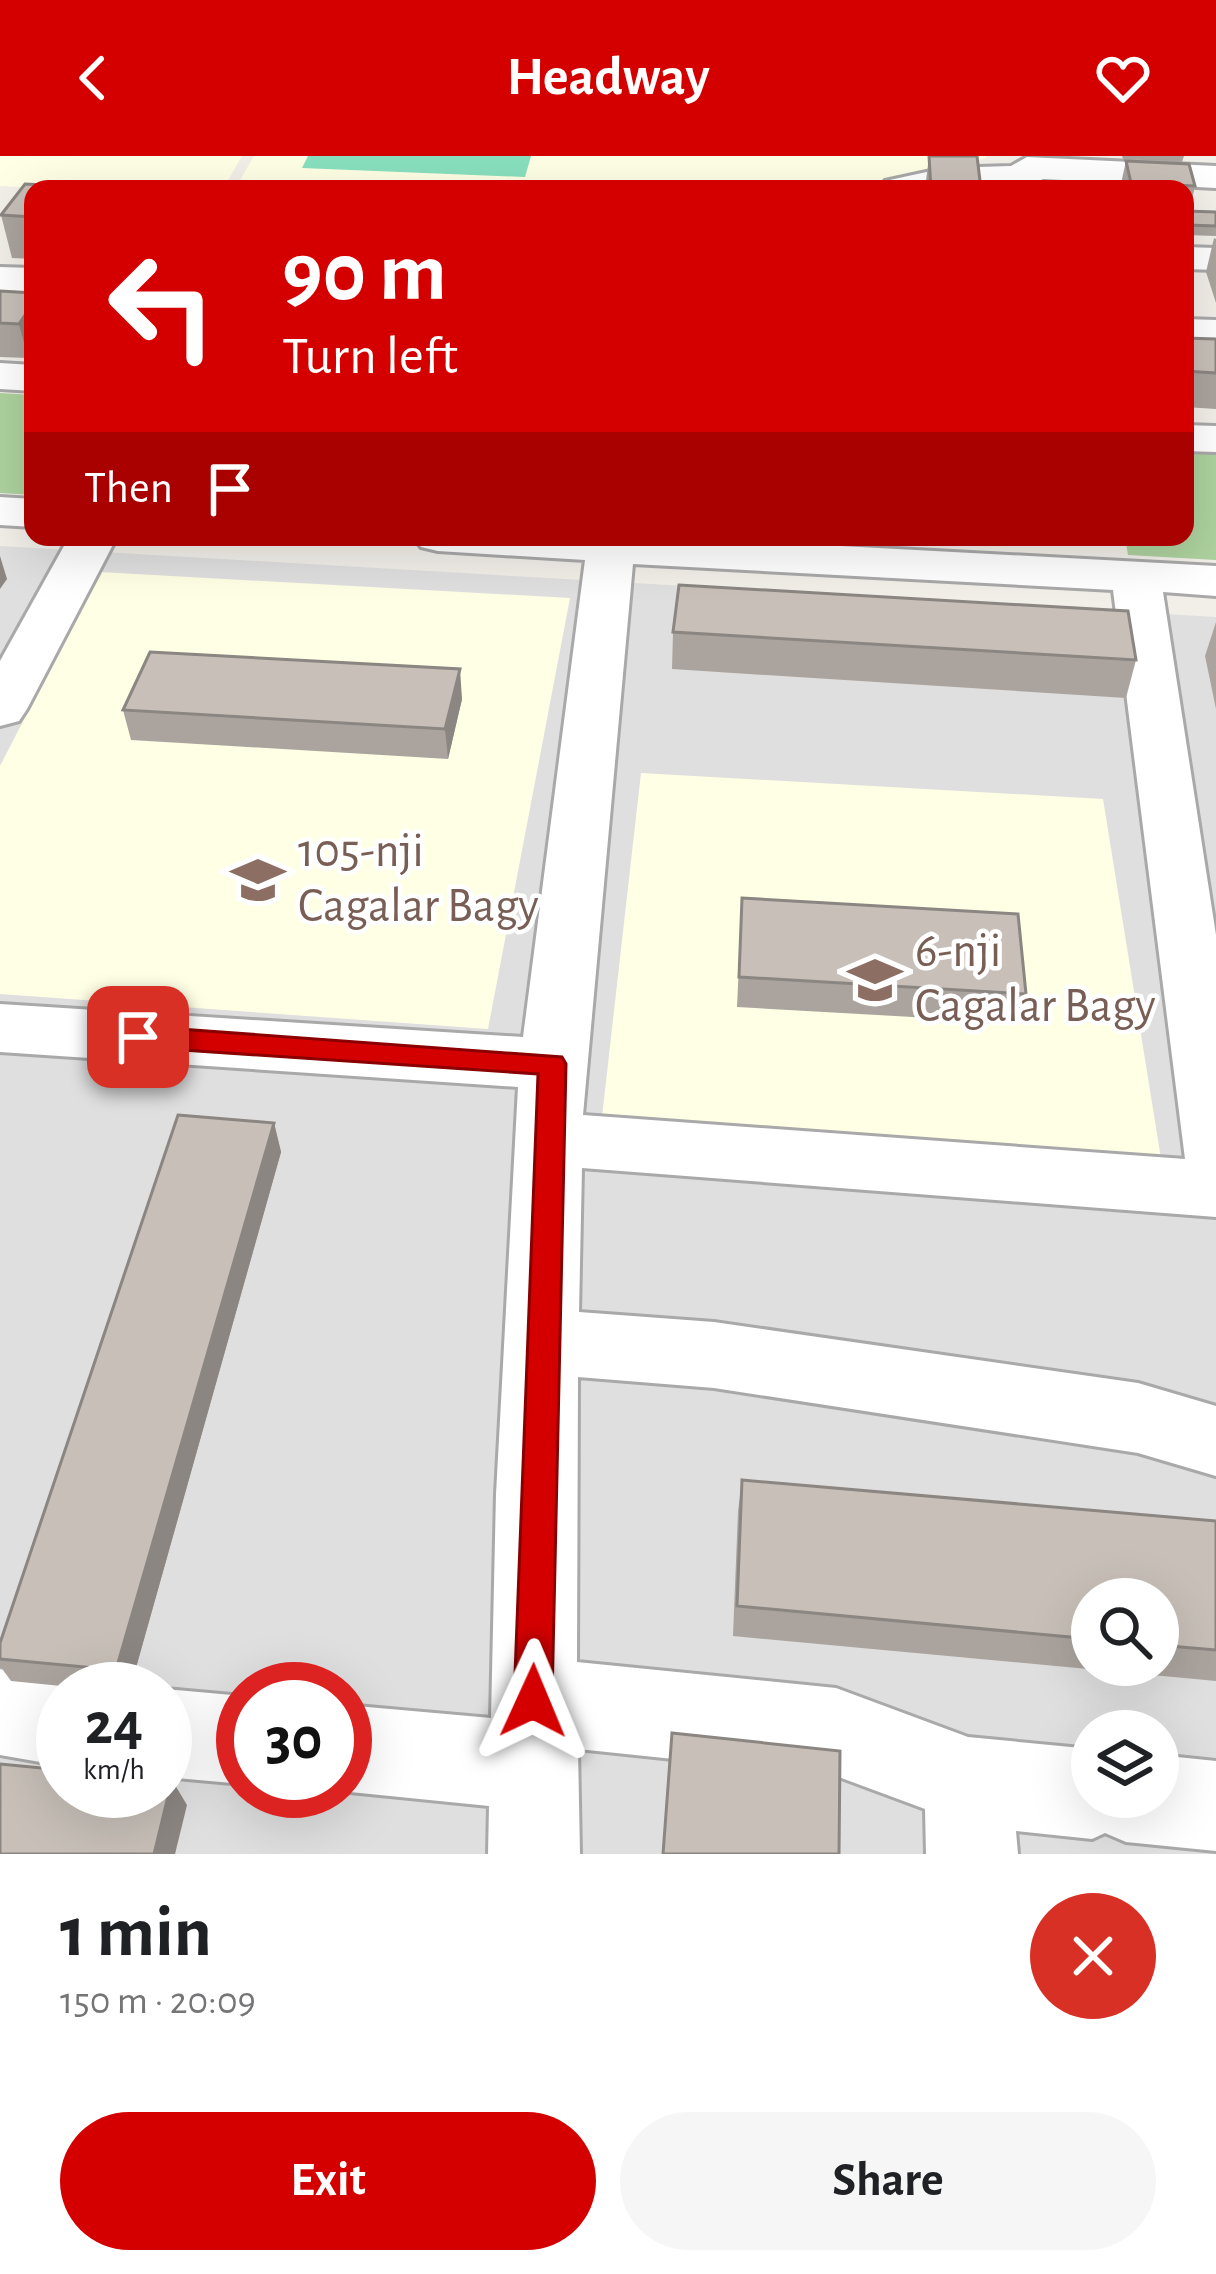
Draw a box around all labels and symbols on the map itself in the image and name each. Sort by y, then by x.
place label: 105-nji Cagalar Bagy [298,828,539,931]
school or university icon: 105-nji Cagalar Bagy [229,851,287,909]
place label: 6-nji Cagalar Bagy [915,928,1156,1031]
school or university icon: 6-nji Cagalar Bagy [846,951,904,1009]
pin [87,986,189,1088]
position arrow [470,1638,596,1764]
speed limit sign: 30 [216,1662,372,1818]

